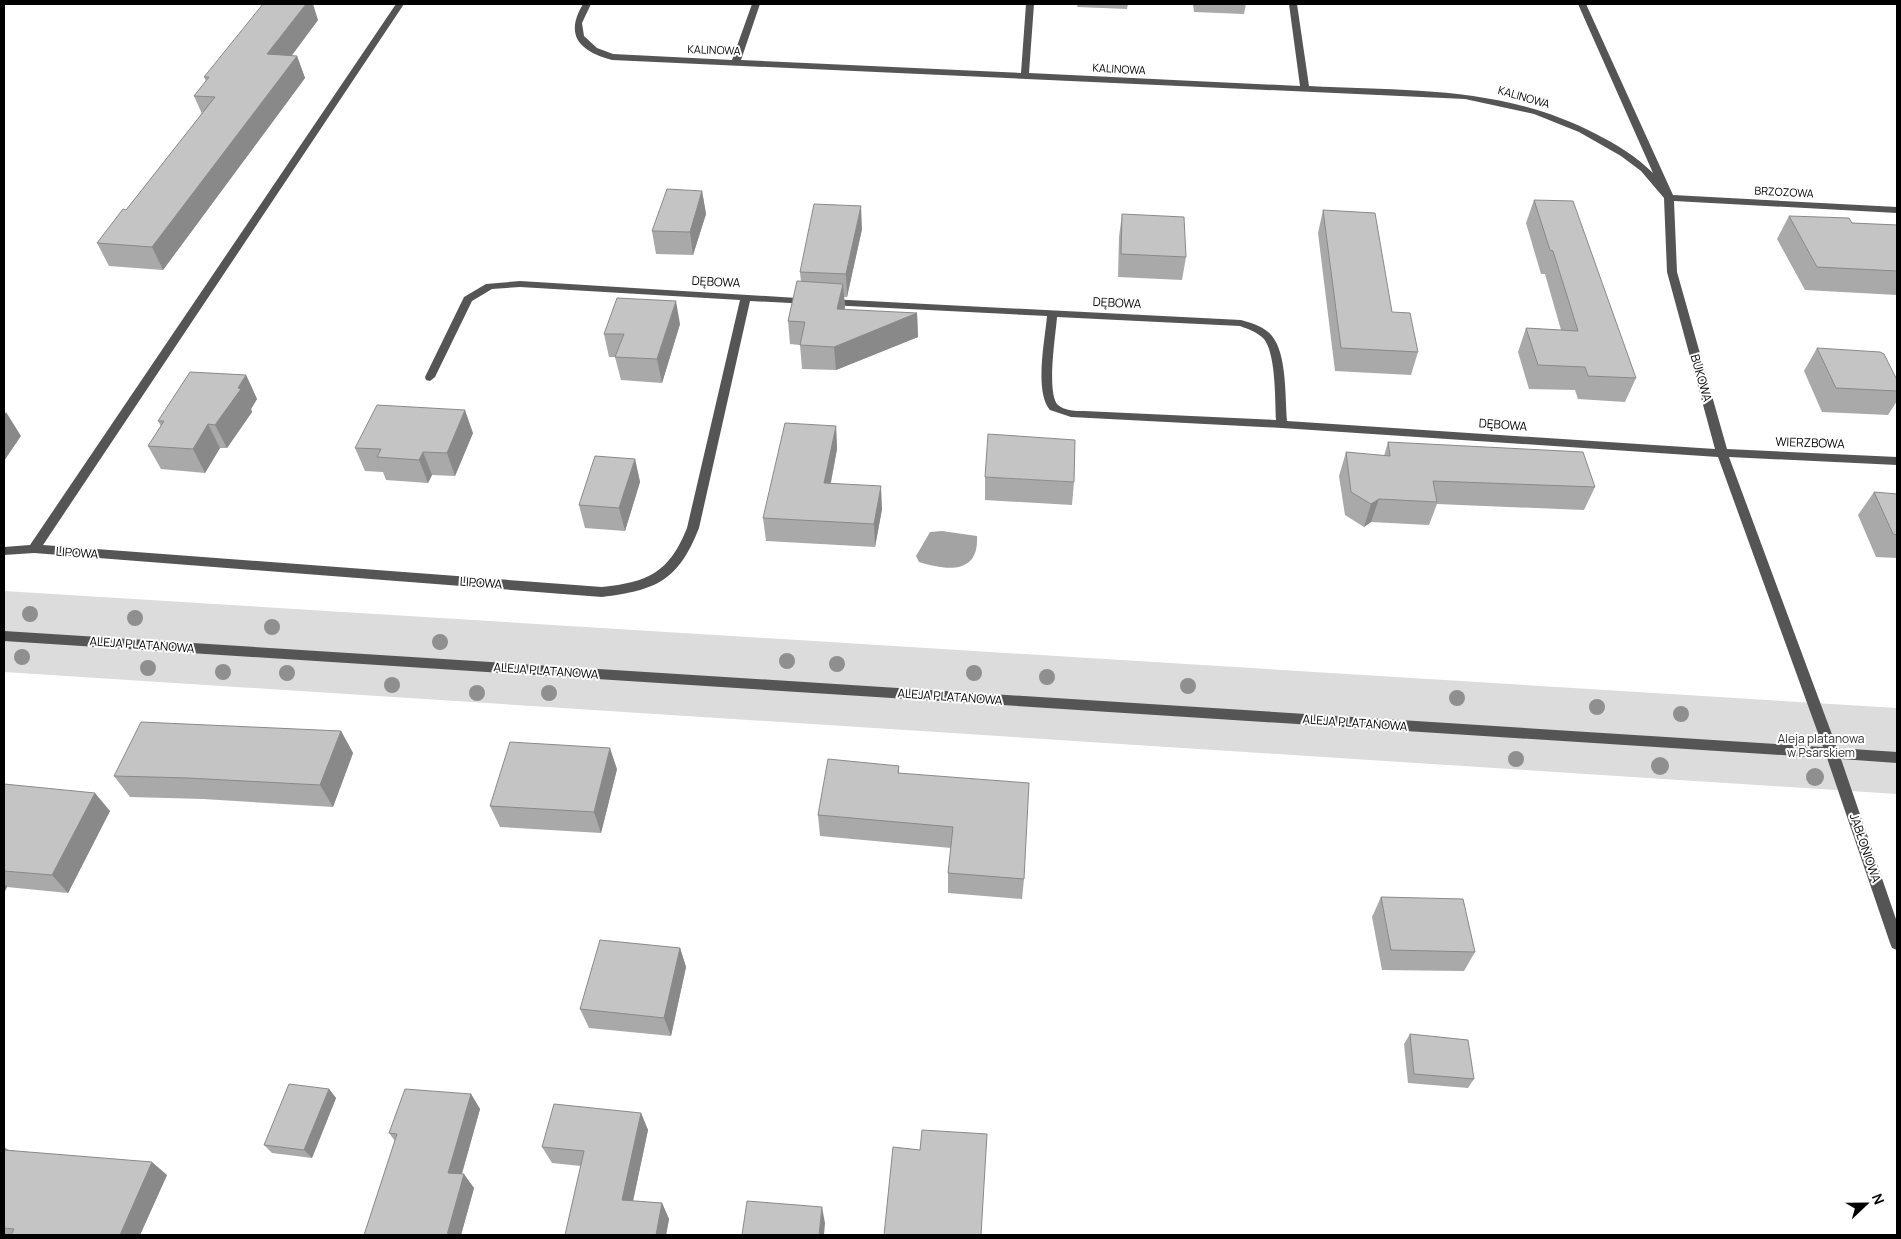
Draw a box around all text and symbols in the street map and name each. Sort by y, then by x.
street label: KALINOWA [687,41,741,58]
street label: KALINOWA [1092,60,1146,77]
street label: KALINOWA [1496,82,1552,111]
street label: BRZOZOWA [1754,182,1814,201]
street label: DĘBOWA [691,272,741,291]
street label: DĘBOWA [1092,293,1142,312]
street label: BUKOWA [1687,352,1716,404]
street label: DĘBOWA [1478,414,1528,435]
street label: WIERZBOWA [1775,433,1845,452]
street label: LIPOWA [55,543,99,562]
street label: LIPOWA [459,573,503,592]
street label: ALEJA PLATANOWA [89,632,195,657]
street label: ALEJA PLATANOWA [493,658,599,683]
street label: ALEJA PLATANOWA [897,684,1003,709]
street label: ALEJA PLATANOWA [1302,710,1408,735]
park label: Aleja platanowa w Psarskiem [1778,730,1865,761]
street label: JABŁONIOWA [1846,811,1885,885]
north arrow [1841,1179,1891,1229]
text: N [1868,1191,1889,1207]

